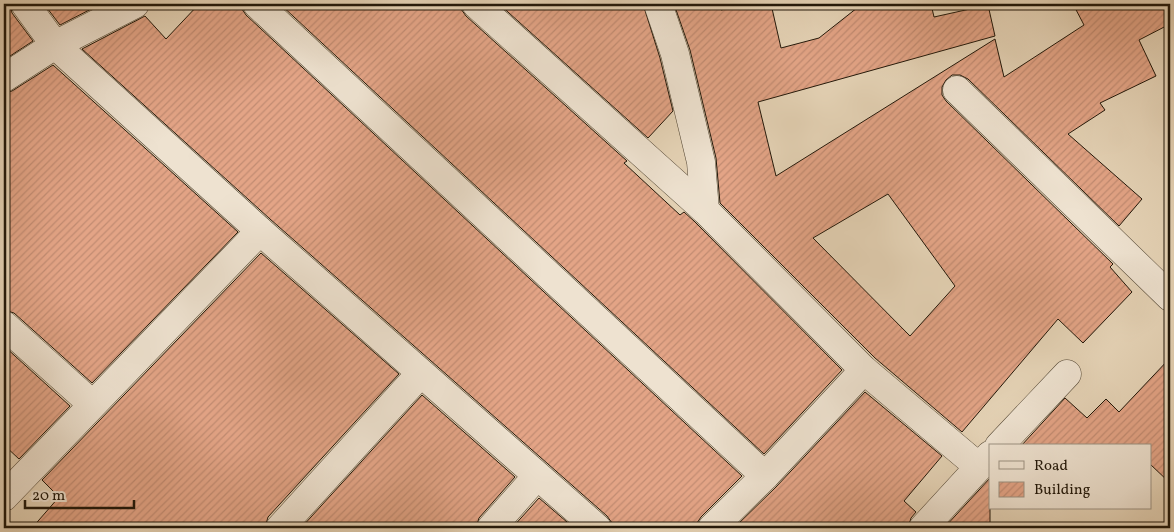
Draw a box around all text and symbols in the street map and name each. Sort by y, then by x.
legend [989,444,1152,510]
text: Road [1034,456,1068,477]
scale bar [25,477,134,509]
text: Building [1034,480,1091,501]
text: 20 m [32,486,65,507]

